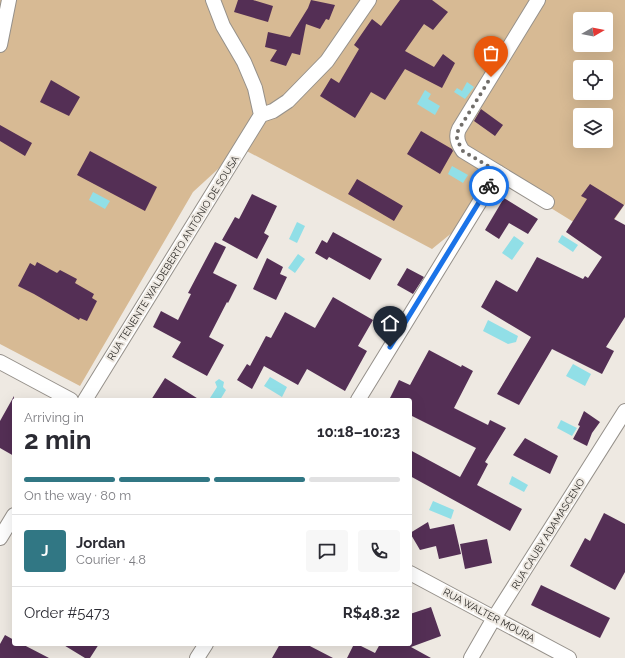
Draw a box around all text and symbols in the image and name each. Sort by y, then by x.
north arrow [573,12,613,52]
map controls [573,12,613,148]
pin [474,36,508,77]
icon: bag [480,42,502,64]
button: locate [573,60,613,100]
button: layers [573,108,613,148]
street label: RUA TENENTE WALDEBERTO ANTÔNIO DE SOUSA [105,154,241,362]
courier [469,166,509,206]
icon: bike [478,175,500,197]
pin [373,306,407,347]
icon: home [379,312,401,334]
text: Arriving in [24,410,84,425]
text: 10:18–10:23 [317,423,400,441]
text: 2 min [24,425,91,455]
street label: RUA CAUBY ADAMASCENO [509,476,587,591]
text: On the way · 80 m [24,488,131,503]
button: chat [306,530,348,572]
button: phone [358,530,400,572]
text: Jordan [76,534,125,552]
text: J [41,542,49,560]
text: Courier · 4.8 [76,552,146,567]
street label: RUA WALTER MOURA [441,586,537,644]
text: Order #5473 [24,604,110,622]
text: R$48.32 [343,604,400,622]

